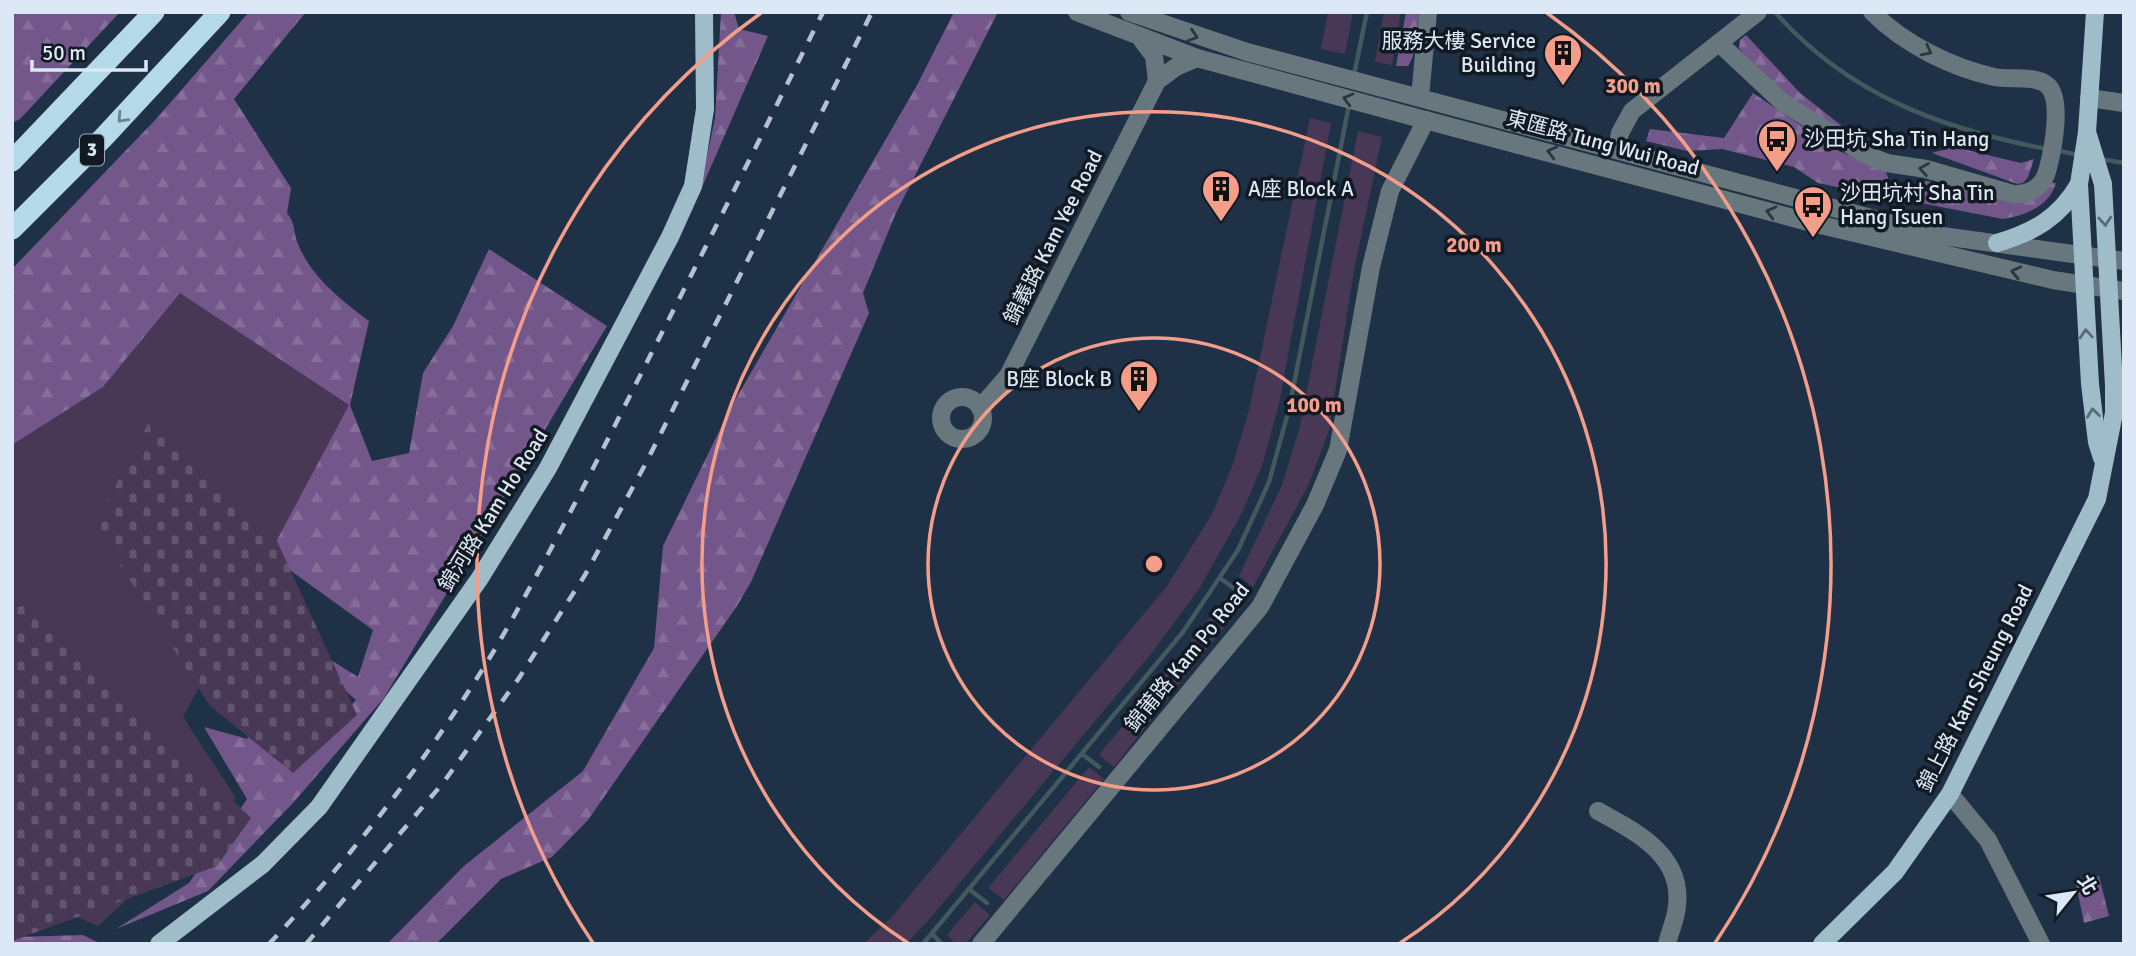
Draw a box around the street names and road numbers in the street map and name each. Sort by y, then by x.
street label: 東匯路 Tung Wui Road [1504,105,1702,181]
road number: 3 [80,134,104,166]
street label: 錦義路 Kam Yee Road [998,146,1108,328]
street label: 錦河路 Kam Ho Road [432,424,554,596]
street label: 錦莆路 Kam Po Road [1119,577,1255,737]
street label: 錦上路 Kam Sheung Road [1911,580,2039,796]

